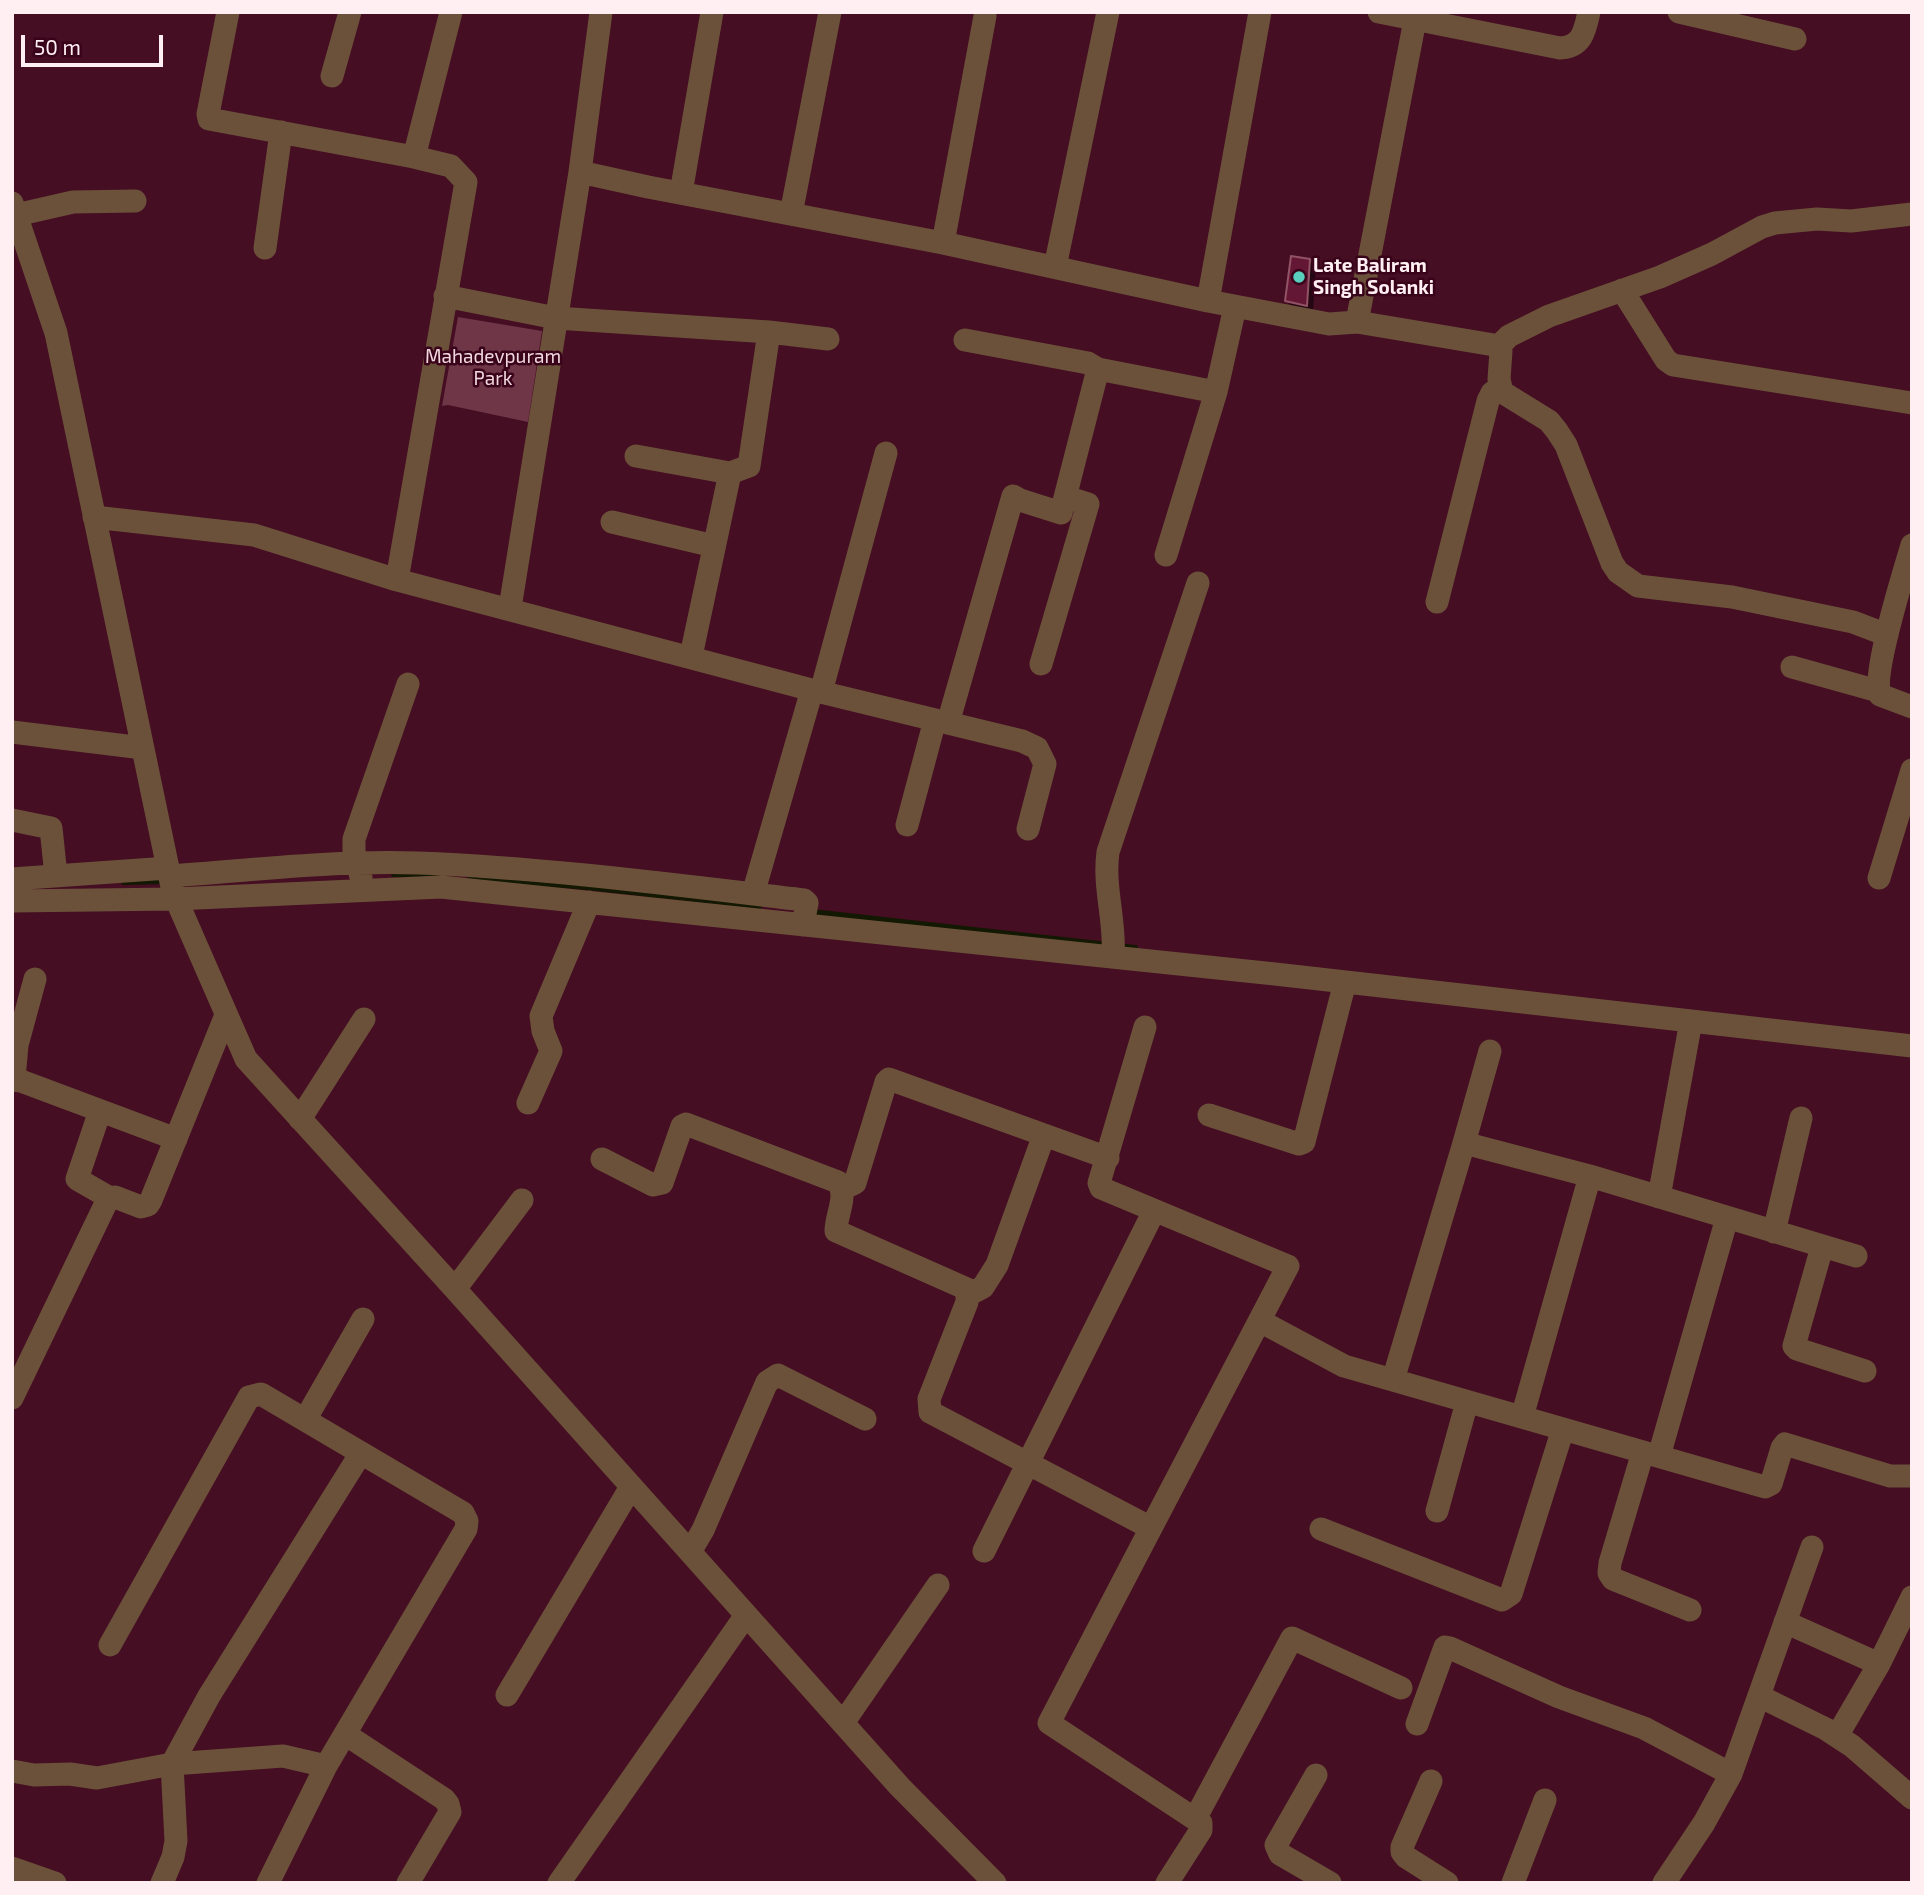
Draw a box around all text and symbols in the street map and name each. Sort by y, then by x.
scale bar [24,21,166,65]
text: 50 m [34,34,81,59]
place label: Late Baliram Singh Solanki [1313,255,1434,299]
marker: Late Baliram Singh Solanki [1291,269,1307,285]
park label: Mahadevpuram Park [425,346,561,390]

